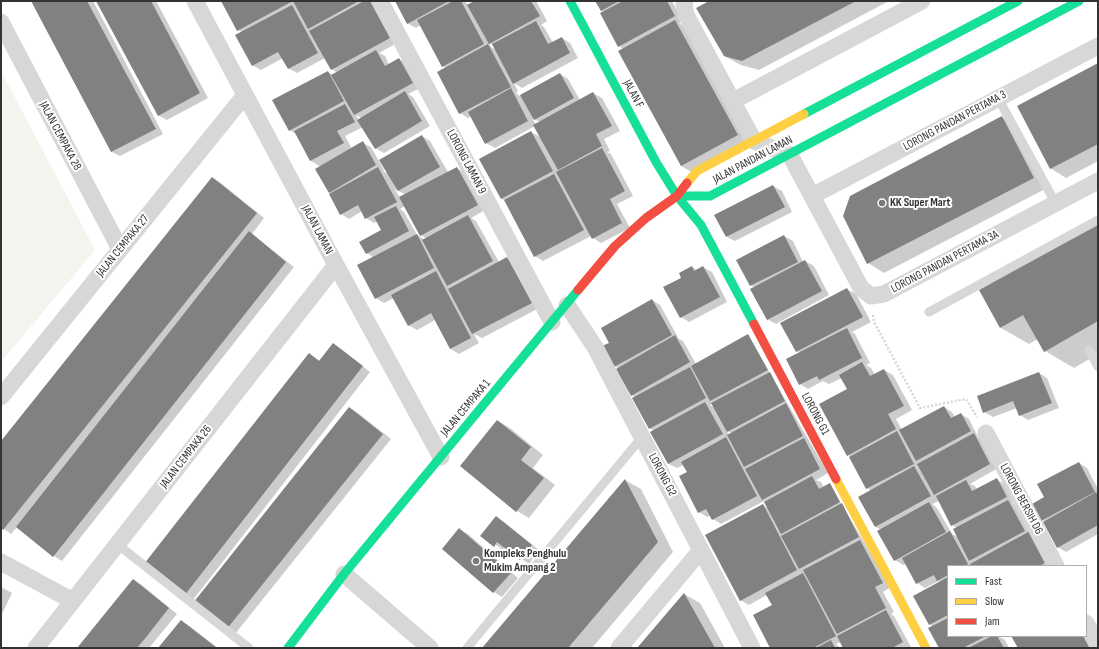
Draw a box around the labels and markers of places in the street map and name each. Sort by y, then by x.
place label: KK Super Mart [890,196,951,210]
marker: KK Super Mart [877,198,887,208]
place label: Kompleks Penghulu Mukim Ampang 2 [484,547,566,575]
marker: Kompleks Penghulu Mukim Ampang 2 [471,556,481,566]

